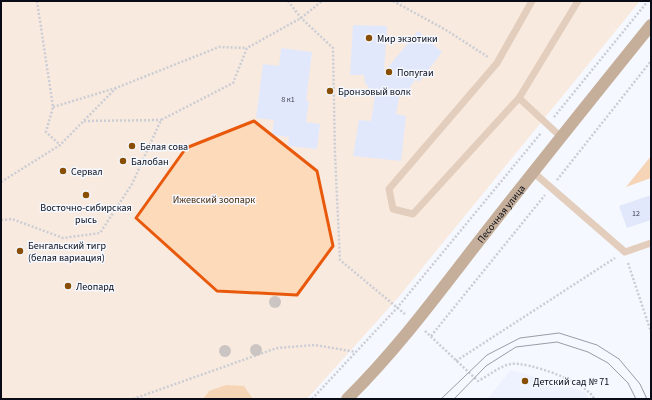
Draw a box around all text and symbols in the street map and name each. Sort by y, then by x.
place label: Мир экзотики [377,32,438,46]
marker: Мир экзотики [364,33,374,43]
place label: Попугаи [397,66,434,80]
marker: Попугаи [384,67,394,77]
place label: Бронзовый волк [338,85,411,99]
marker: Бронзовый волк [325,86,335,96]
house number: 8 к1 [281,94,295,105]
place label: Белая сова [140,140,188,154]
marker: Белая сова [127,141,137,151]
place label: Балобан [131,155,169,169]
marker: Балобан [118,156,128,166]
place label: Сервал [71,165,103,179]
marker: Сервал [58,166,68,176]
street label: Песочная улица [474,182,529,246]
marker: Восточно-сибирская рысь [81,190,91,200]
park label: Ижевский зоопарк [173,193,255,207]
place label: Восточно-сибирская рысь [40,201,132,227]
house number: 12 [632,208,640,219]
place label: Бенгальский тигр (белая вариация) [28,239,107,265]
marker: Бенгальский тигр (белая вариация) [15,246,25,256]
place label: Леопард [76,280,115,294]
marker: Леопард [63,281,73,291]
place label: Детский сад № 71 [533,375,609,389]
marker: Детский сад № 71 [520,376,530,386]

